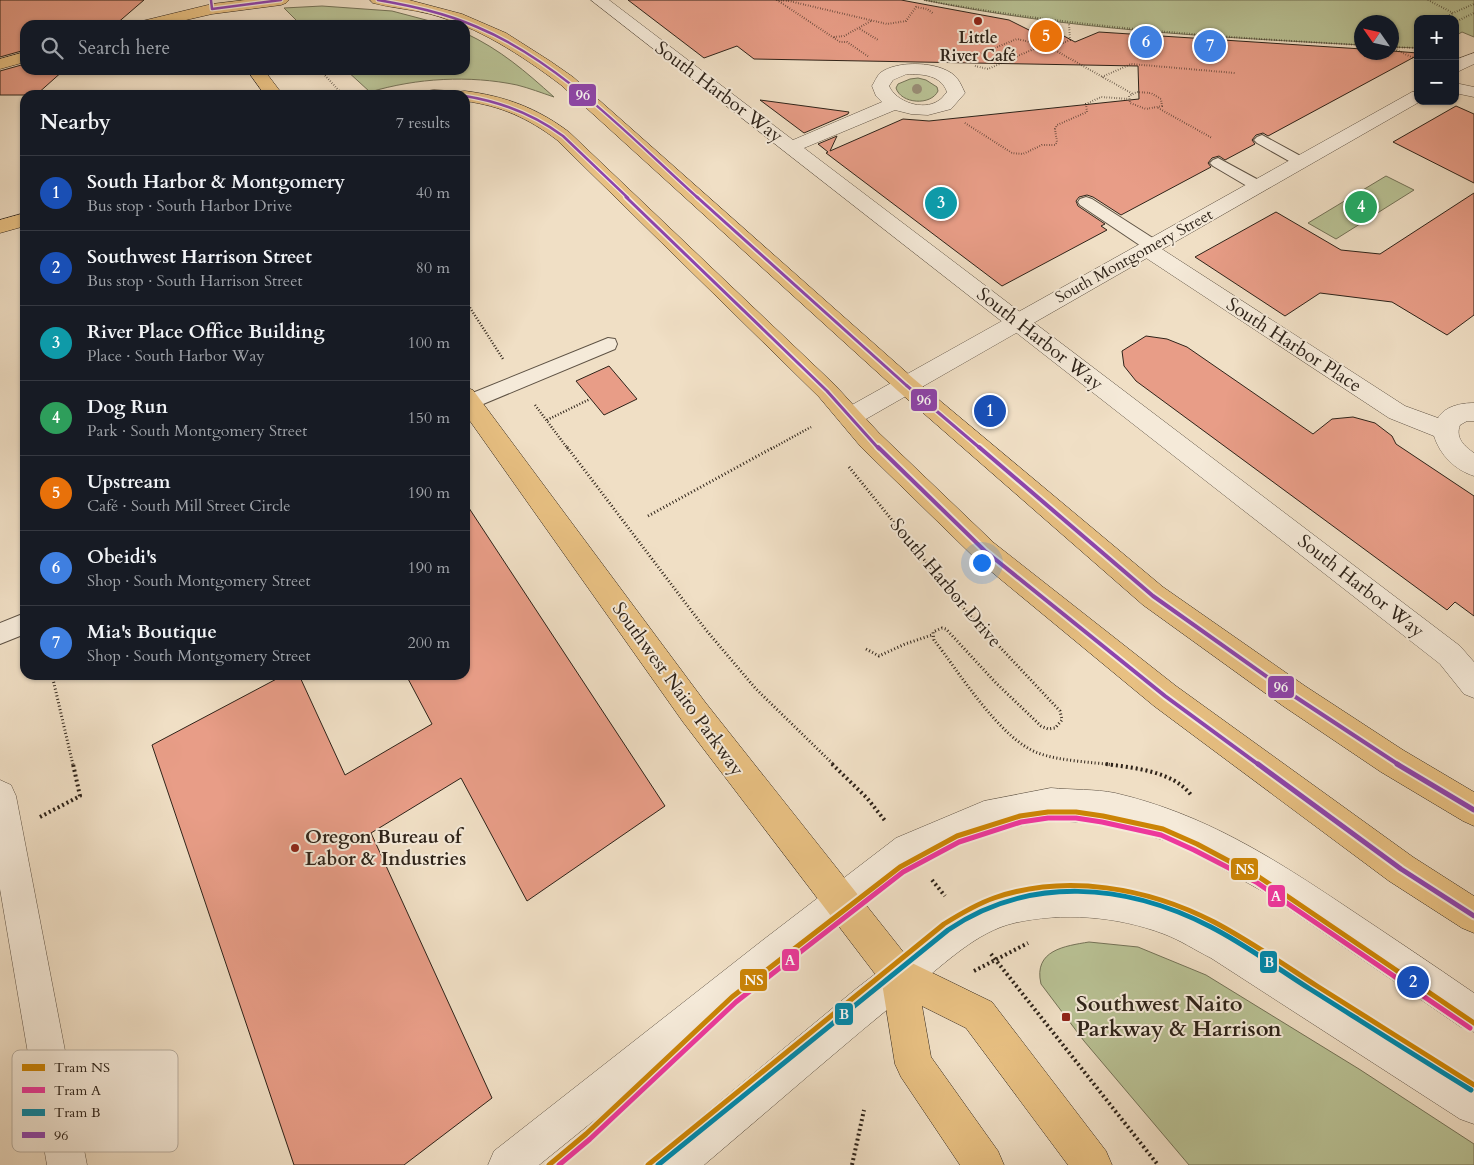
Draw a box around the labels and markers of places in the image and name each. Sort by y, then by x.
marker: Little River Café [972,15,984,27]
pin: 5 [1030,17,1062,55]
pin: 6 [1130,23,1162,61]
place label: Little River Café [940,27,1016,67]
pin: 7 [1194,27,1226,65]
pin: 3 [925,184,957,222]
pin: 4 [1345,188,1377,226]
pin: 1 [974,392,1006,430]
place label: Oregon Bureau of Labor & Industries [305,824,466,872]
marker: Oregon Bureau of Labor & Industries [289,842,301,854]
pin: 2 [1397,963,1429,1001]
place label: Southwest Naito Parkway & Harrison [1076,989,1282,1044]
marker: Southwest Naito Parkway & Harrison [1060,1011,1072,1023]

